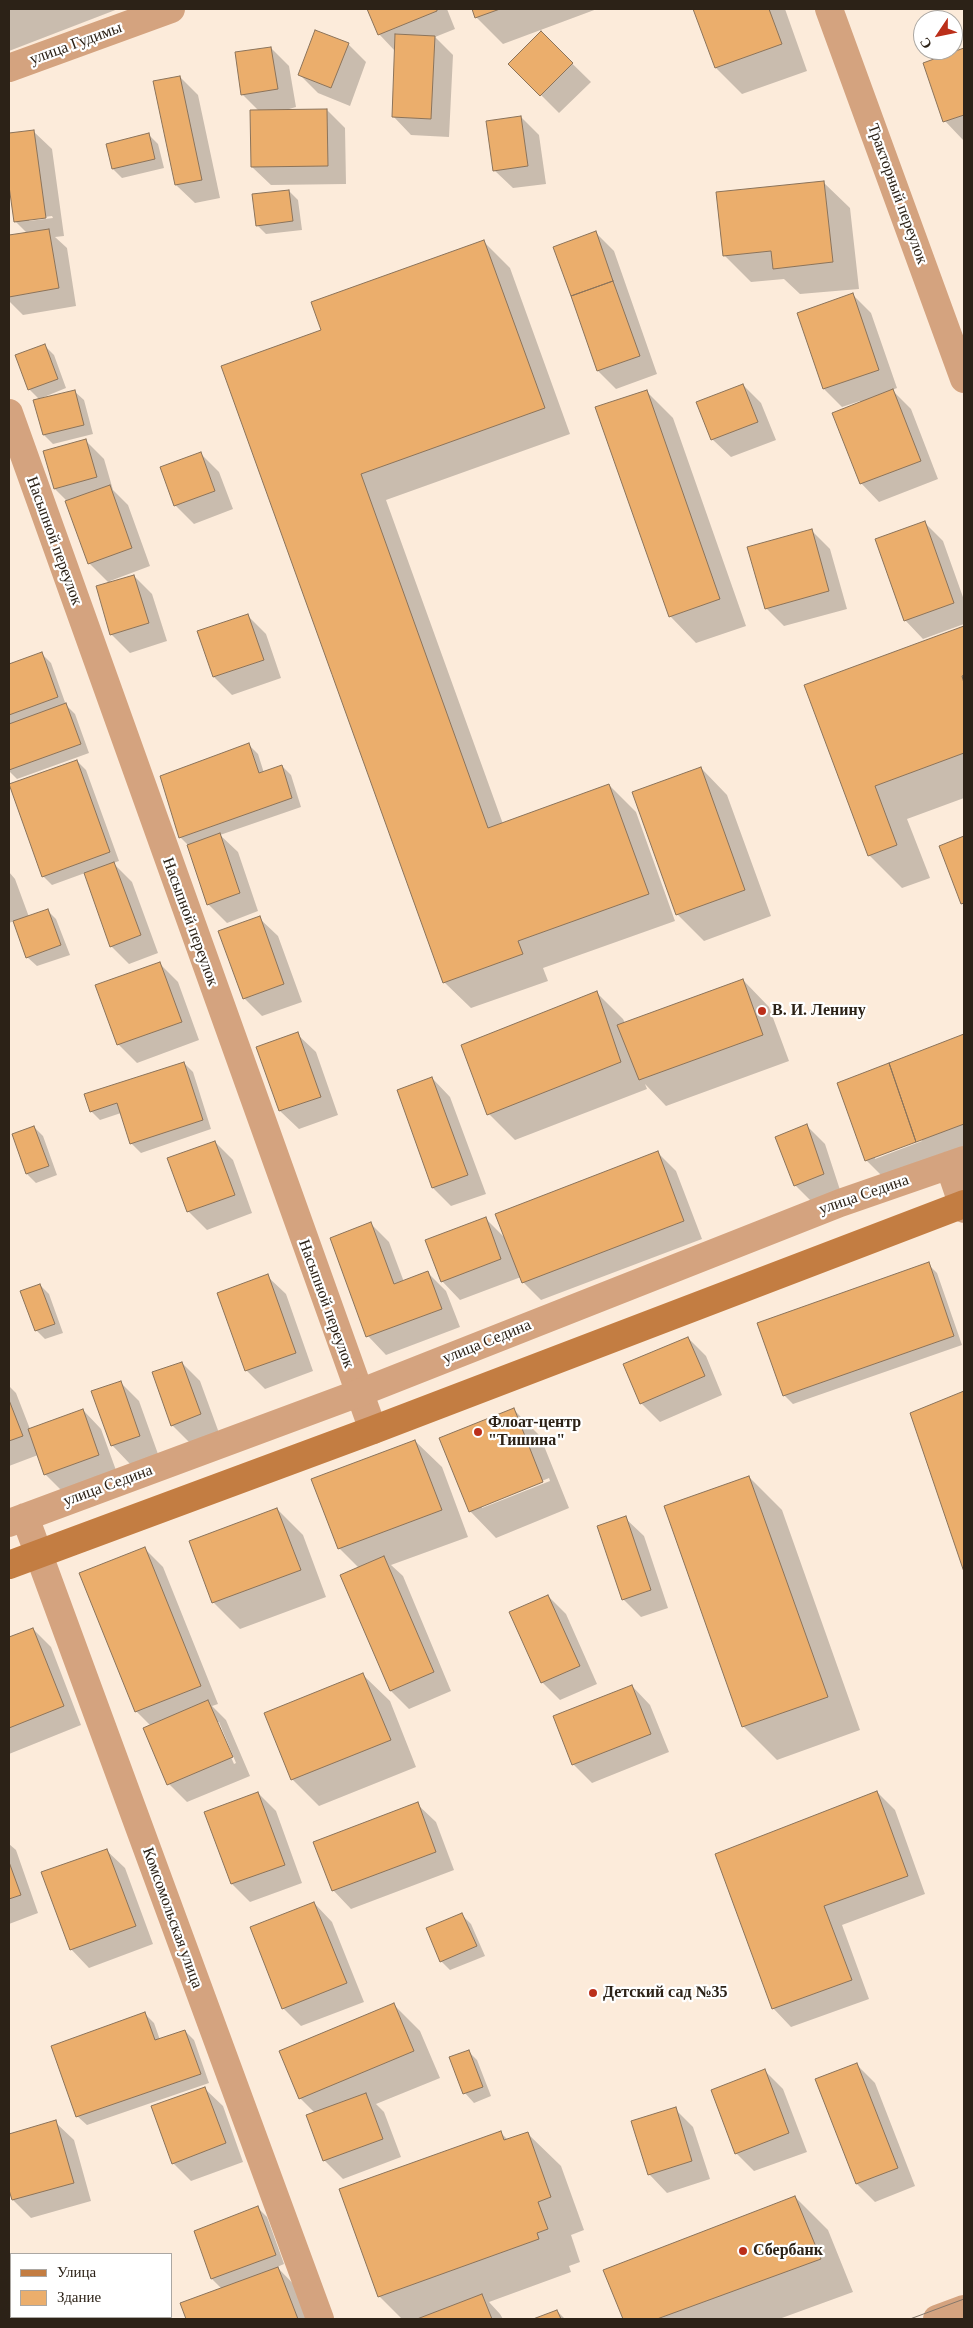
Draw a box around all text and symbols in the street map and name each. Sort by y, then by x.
north arrow [913,10,963,60]
street label: улица Гудимы [27,18,125,70]
text: С [917,35,935,51]
street label: Тракторный переулок [863,121,931,267]
street label: Насыпной переулок [22,474,86,608]
street label: Насыпной переулок [158,855,222,989]
place label: В. И. Ленину [772,1001,866,1021]
marker: В. И. Ленину [756,1005,768,1017]
street label: улица Седина [817,1171,911,1219]
street label: Насыпной переулок [294,1237,358,1371]
street label: улица Седина [440,1316,534,1368]
place label: Флоат-центр "Тишина" [488,1413,581,1451]
marker: Флоат-центр "Тишина" [472,1426,484,1438]
street label: улица Седина [61,1461,155,1511]
street label: Комсомольская улица [138,1845,206,1991]
place label: Детский сад №35 [603,1983,728,2003]
marker: Детский сад №35 [587,1987,599,1999]
place label: Сбербанк [753,2241,823,2261]
marker: Сбербанк [737,2245,749,2257]
legend [10,2253,172,2318]
text: Улица [57,2264,96,2280]
text: Здание [57,2289,101,2305]

